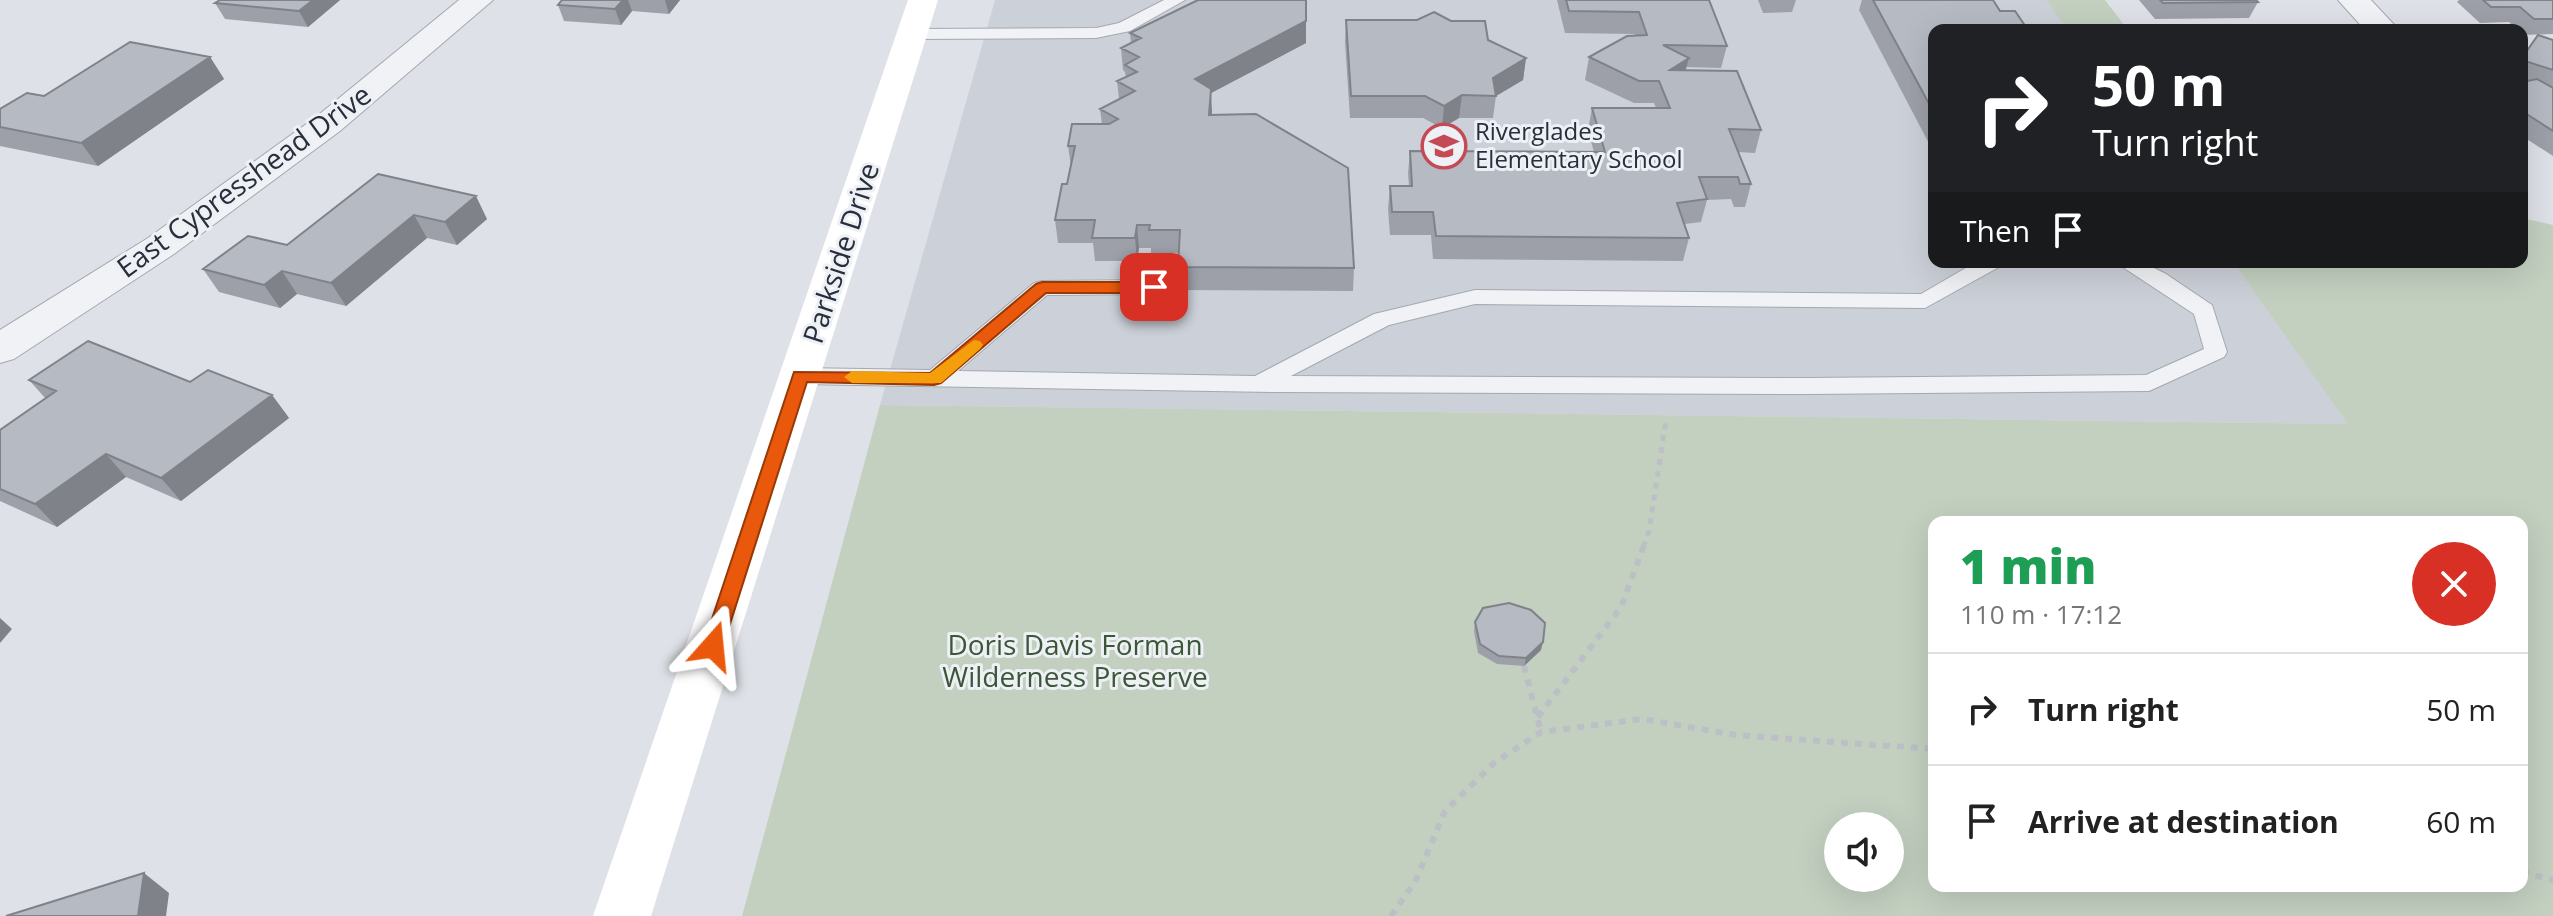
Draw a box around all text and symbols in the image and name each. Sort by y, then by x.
text: 50 m [2092,46,2226,122]
icon: right [1960,56,2064,160]
street label: East Cypresshead Drive [109,75,378,285]
place label: Riverglades Elementary School [1475,114,1683,175]
text: Turn right [2092,118,2258,167]
school or university icon: Riverglades Elementary School [1420,122,1468,170]
street label: Parkside Drive [793,158,887,348]
icon: arrive [2046,208,2090,252]
text: Then [1960,210,2030,251]
pin [1120,253,1188,321]
icon: arrive [1132,265,1176,309]
text: 1 min [1960,533,2096,598]
button: close [2412,542,2496,626]
text: 110 m · 17:12 [1960,596,2122,632]
position arrow [671,604,755,688]
park label: Doris Davis Forman Wilderness Preserve [942,625,1208,695]
icon: right [1960,687,2004,731]
text: Turn right [2028,689,2179,730]
text: 50 m [2426,689,2496,730]
icon: arrive [1960,799,2004,843]
text: Arrive at destination [2028,801,2339,842]
text: 60 m [2426,801,2496,842]
map controls [1824,812,1904,892]
button: sound [1824,812,1904,892]

